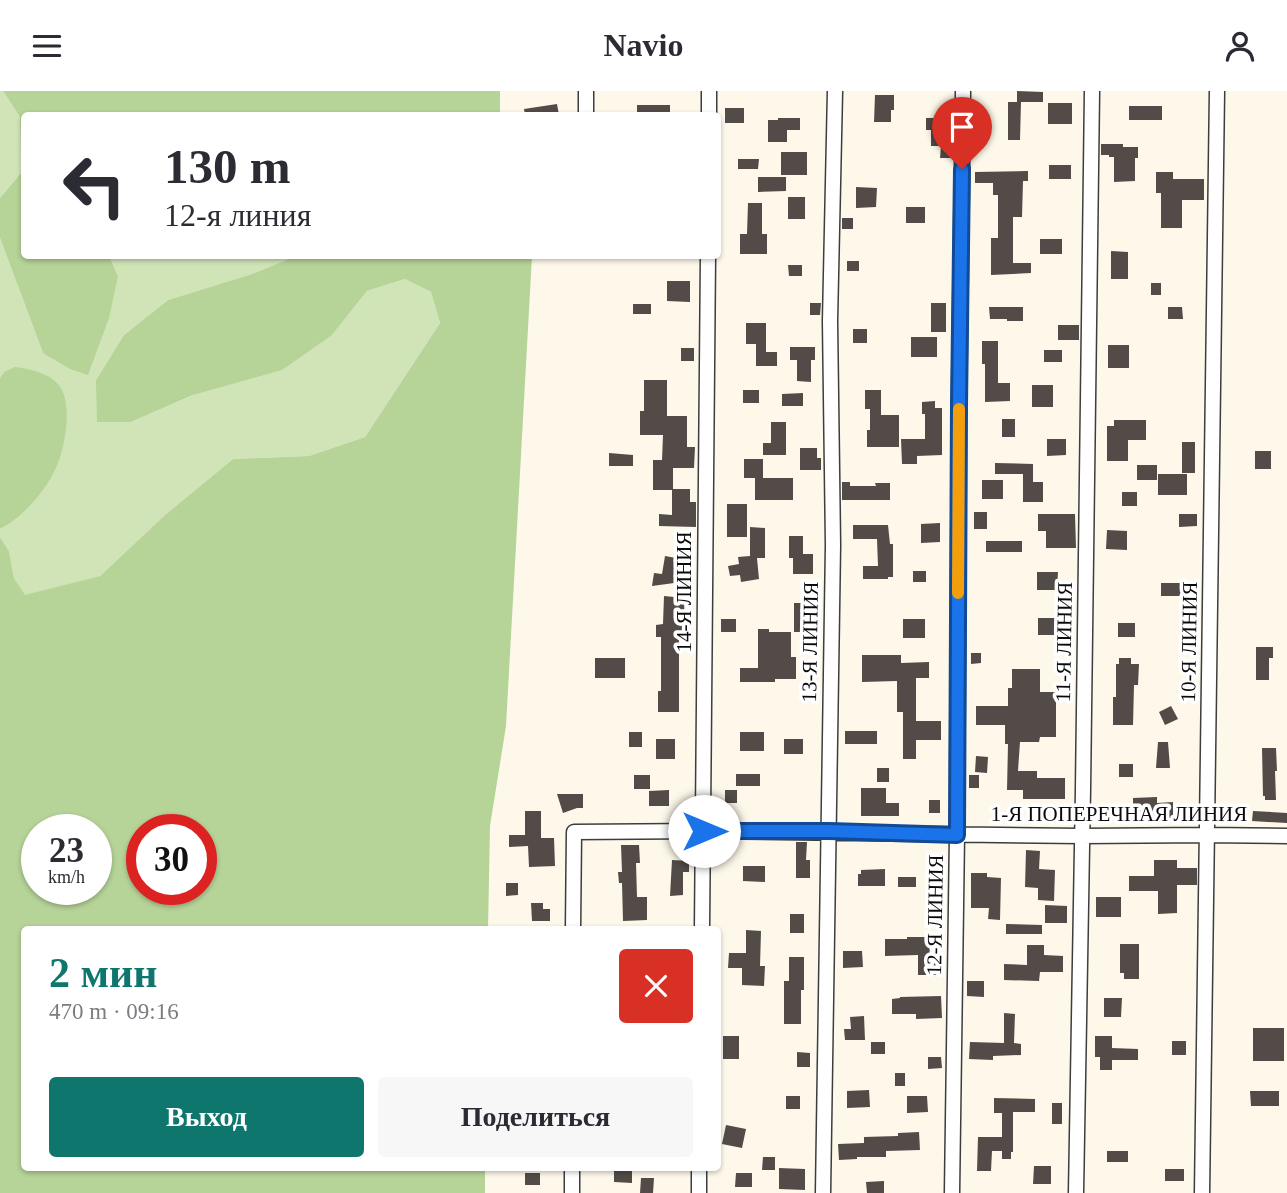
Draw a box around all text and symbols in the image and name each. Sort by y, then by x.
icon: menu [28,27,66,65]
text: Navio [604,27,684,63]
icon: person [1221,27,1259,65]
pin [932,97,992,169]
icon: arrive [943,108,981,146]
text: 130 m [164,139,291,194]
icon: left [49,140,140,231]
text: 12-я линия [164,197,311,233]
street label: 14-Я ЛИНИЯ [672,532,696,653]
street label: 13-Я ЛИНИЯ [797,581,823,703]
street label: 10-Я ЛИНИЯ [1176,581,1202,703]
street label: 11-Я ЛИНИЯ [1051,582,1077,702]
position arrow [667,794,741,868]
street label: 1-Я ПОПЕРЕЧНАЯ ЛИНИЯ [991,802,1247,826]
speed limit sign: 30 [126,814,217,905]
text: 23 [49,831,84,870]
street label: 12-Я ЛИНИЯ [922,854,948,976]
text: km/h [48,867,85,887]
button: close [619,949,693,1023]
text: 2 мин [49,950,158,996]
text: 470 m · 09:16 [49,999,179,1024]
button: Выход [49,1077,364,1157]
button: Поделиться [378,1077,693,1157]

